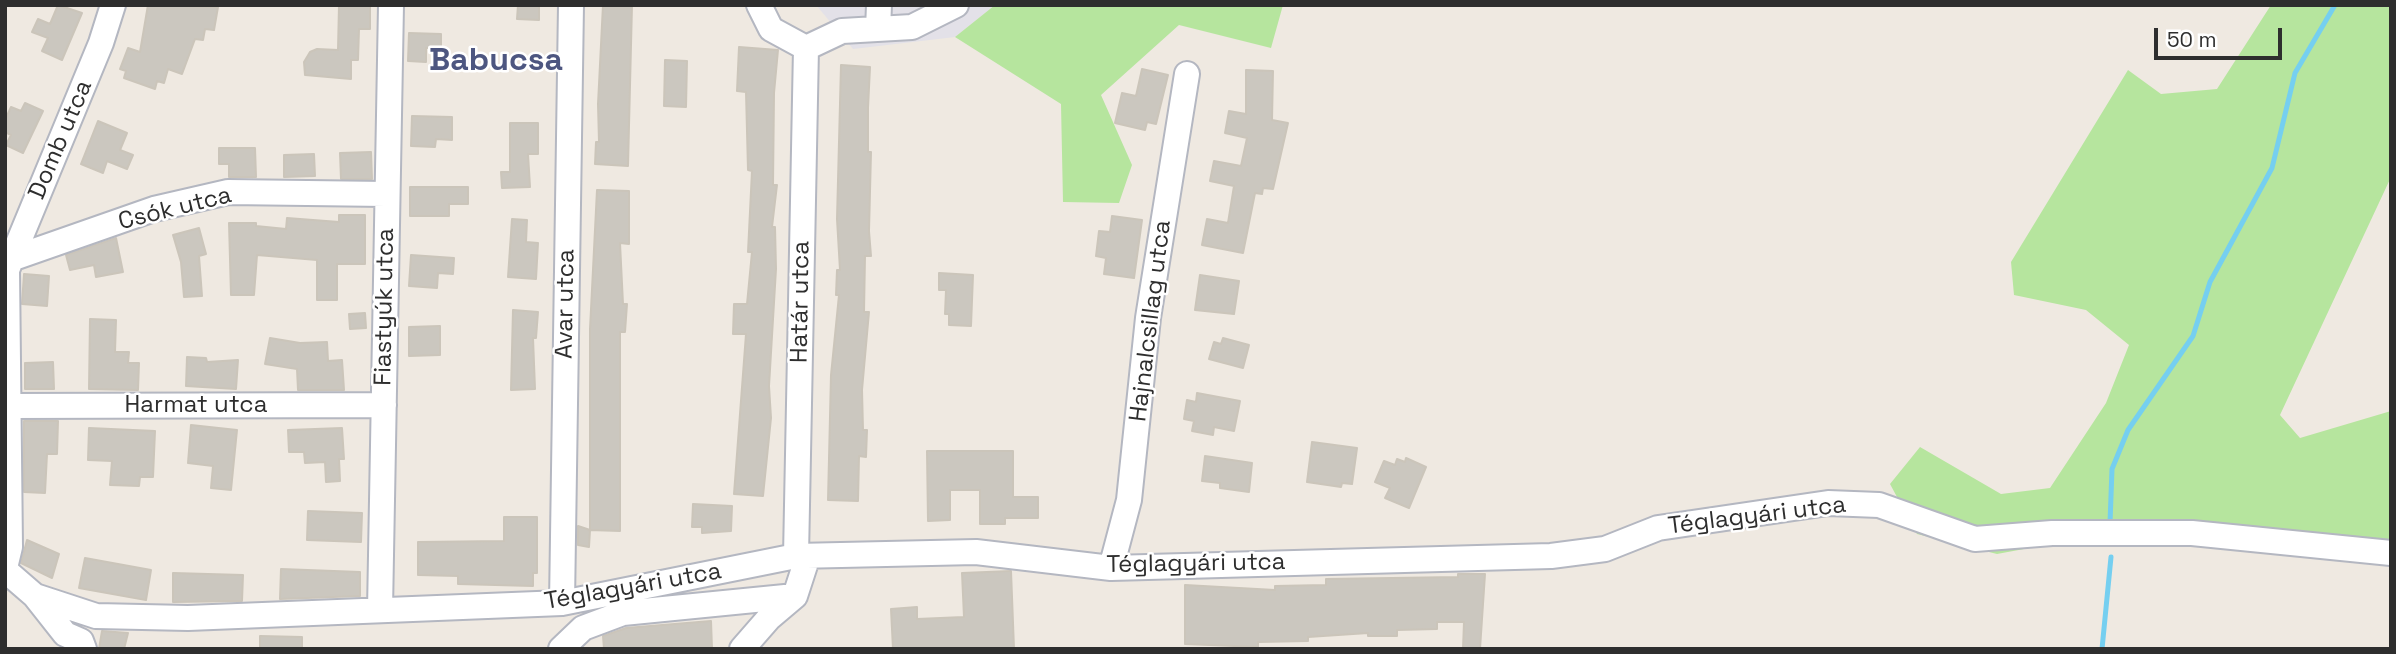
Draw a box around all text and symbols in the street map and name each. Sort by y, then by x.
scale bar [2158,14,2286,58]
text: 50 m [2167,26,2217,53]
district label: Babucsa [429,42,563,80]
street label: Domb utca [23,76,99,204]
street label: Csók utca [116,181,234,237]
street label: Hajnalcsillag utca [1124,219,1178,423]
street label: Fiastyúk utca [369,228,401,386]
street label: Határ utca [786,241,816,363]
street label: Avar utca [551,249,581,359]
street label: Harmat utca [125,391,267,419]
street label: Téglagyári utca [1666,491,1848,541]
street label: Téglagyári utca [1106,548,1286,580]
street label: Téglagyári utca [542,557,724,617]

